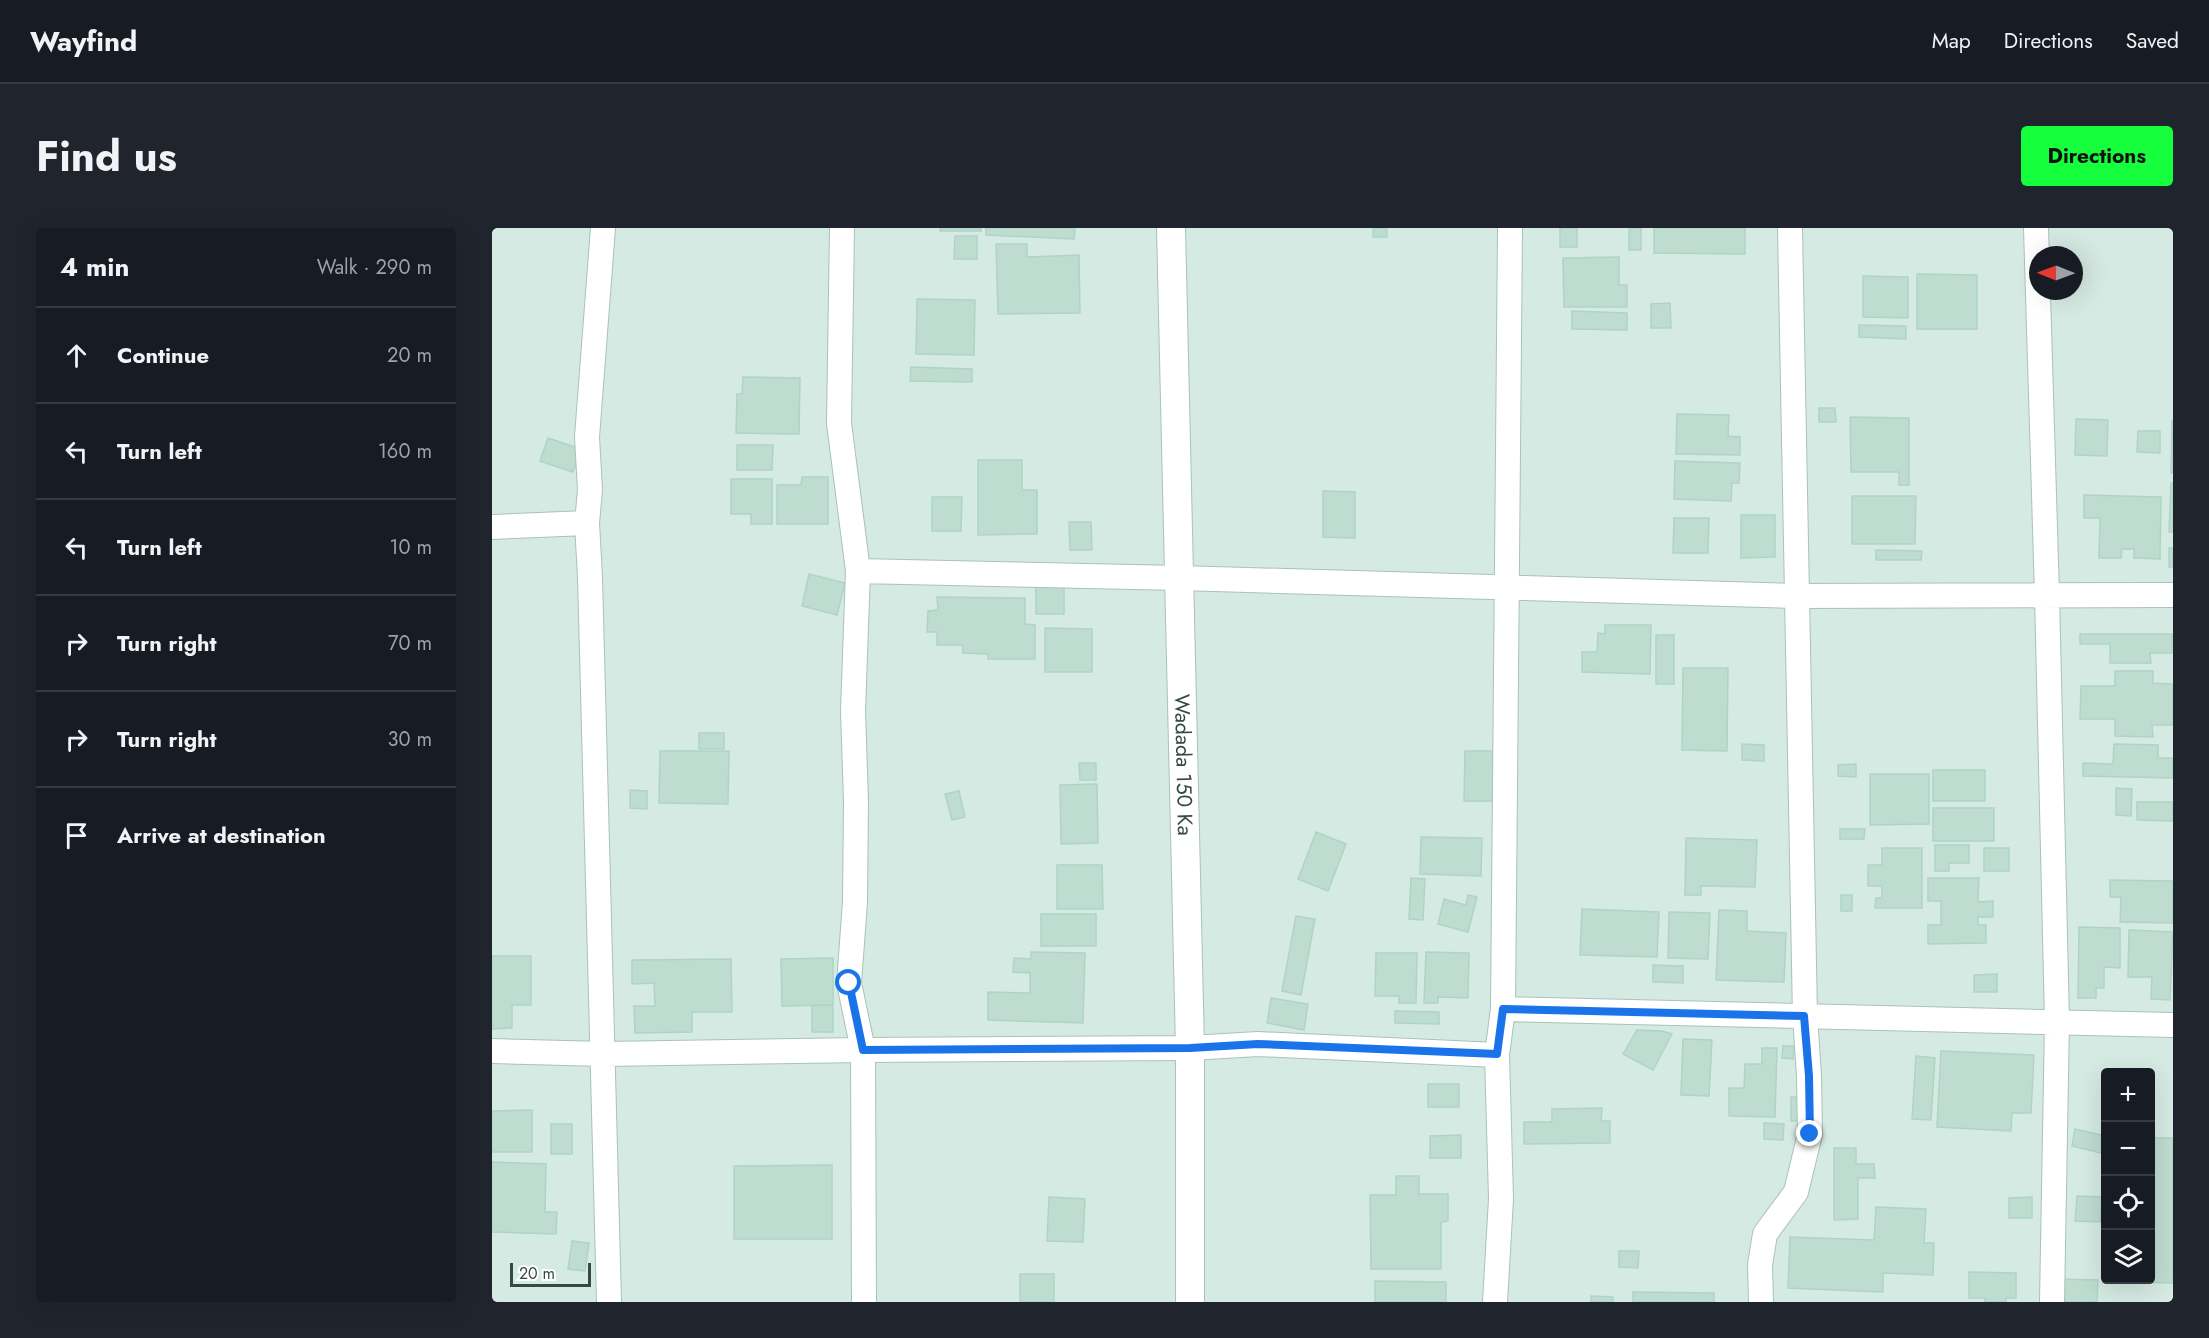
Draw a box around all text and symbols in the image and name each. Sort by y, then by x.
text: Wayfind [30,21,137,62]
text: Map [1932,26,1971,56]
text: Directions [2004,26,2093,56]
text: Saved [2126,26,2179,56]
text: Find us [36,126,177,187]
button: Directions [2021,126,2173,186]
north arrow [2029,246,2083,300]
text: 4 min [60,248,129,286]
text: Walk · 290 m [317,253,432,282]
icon: ahead [60,339,93,372]
text: Continue [117,339,209,371]
text: 20 m [387,341,432,370]
icon: left [60,435,93,468]
text: Turn left [117,435,202,467]
text: 160 m [378,437,432,466]
icon: left [60,531,93,564]
text: Turn left [117,531,202,563]
text: 10 m [389,533,432,562]
icon: right [60,627,93,660]
text: Turn right [117,627,217,659]
text: 70 m [388,629,432,658]
street label: Wadada 150 Ka [1167,694,1200,836]
icon: right [60,723,93,756]
text: Turn right [117,723,217,755]
text: 30 m [387,725,432,754]
icon: arrive [60,819,93,852]
text: Arrive at destination [117,819,326,851]
route start [835,969,861,995]
map controls [2101,1068,2155,1284]
button: + [2101,1068,2155,1122]
route end [1796,1120,1822,1146]
button: − [2101,1122,2155,1176]
button: locate [2101,1176,2155,1230]
button: layers [2101,1230,2155,1284]
scale bar [510,1260,591,1288]
text: 20 m [519,1262,555,1285]

